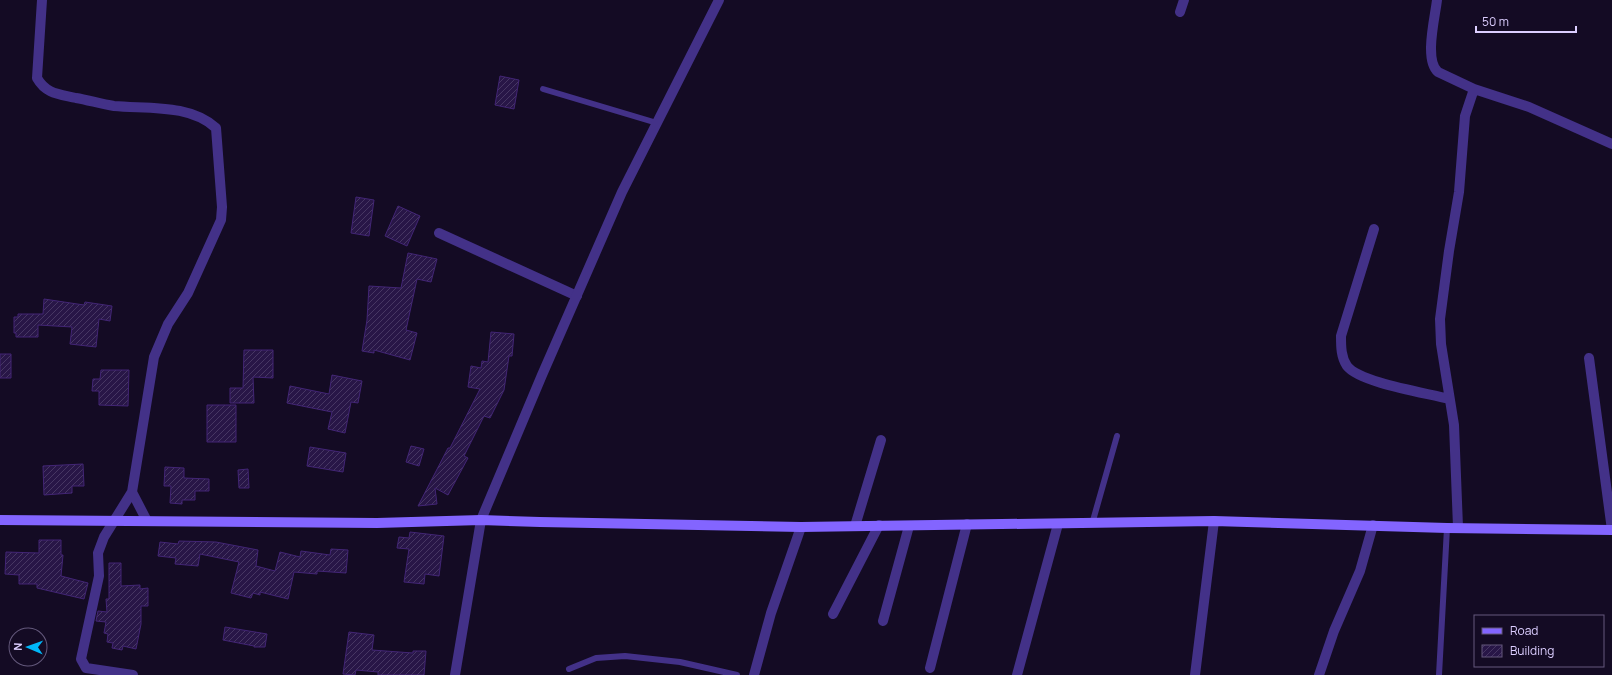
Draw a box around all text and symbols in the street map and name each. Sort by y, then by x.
scale bar [1476,8,1576,34]
text: 50 m [1482,13,1509,30]
legend [1474,615,1604,667]
text: Road [1510,622,1538,639]
north arrow [8,627,48,667]
text: N [10,642,25,651]
text: Building [1510,642,1554,659]

